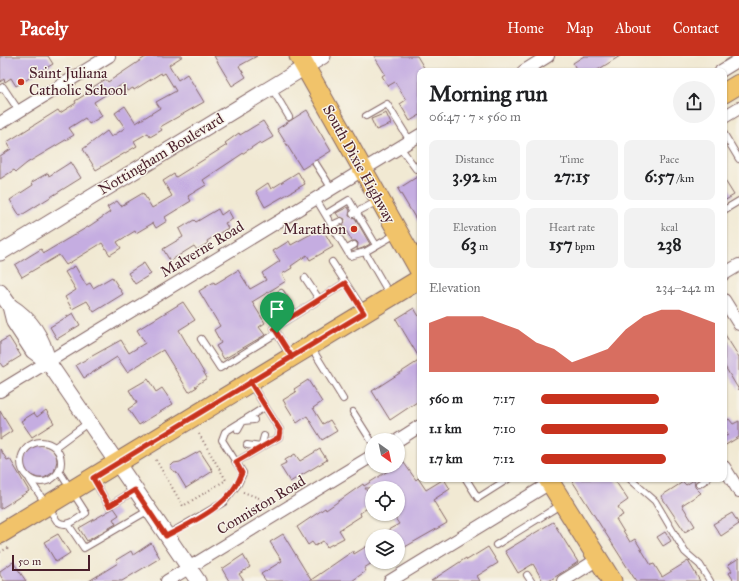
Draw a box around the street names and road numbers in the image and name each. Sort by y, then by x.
street label: South Dixie Highway [319,102,399,227]
street label: Nottingham Boulevard [95,109,227,199]
street label: Malverne Road [157,217,247,281]
street label: Conniston Road [213,471,309,538]

